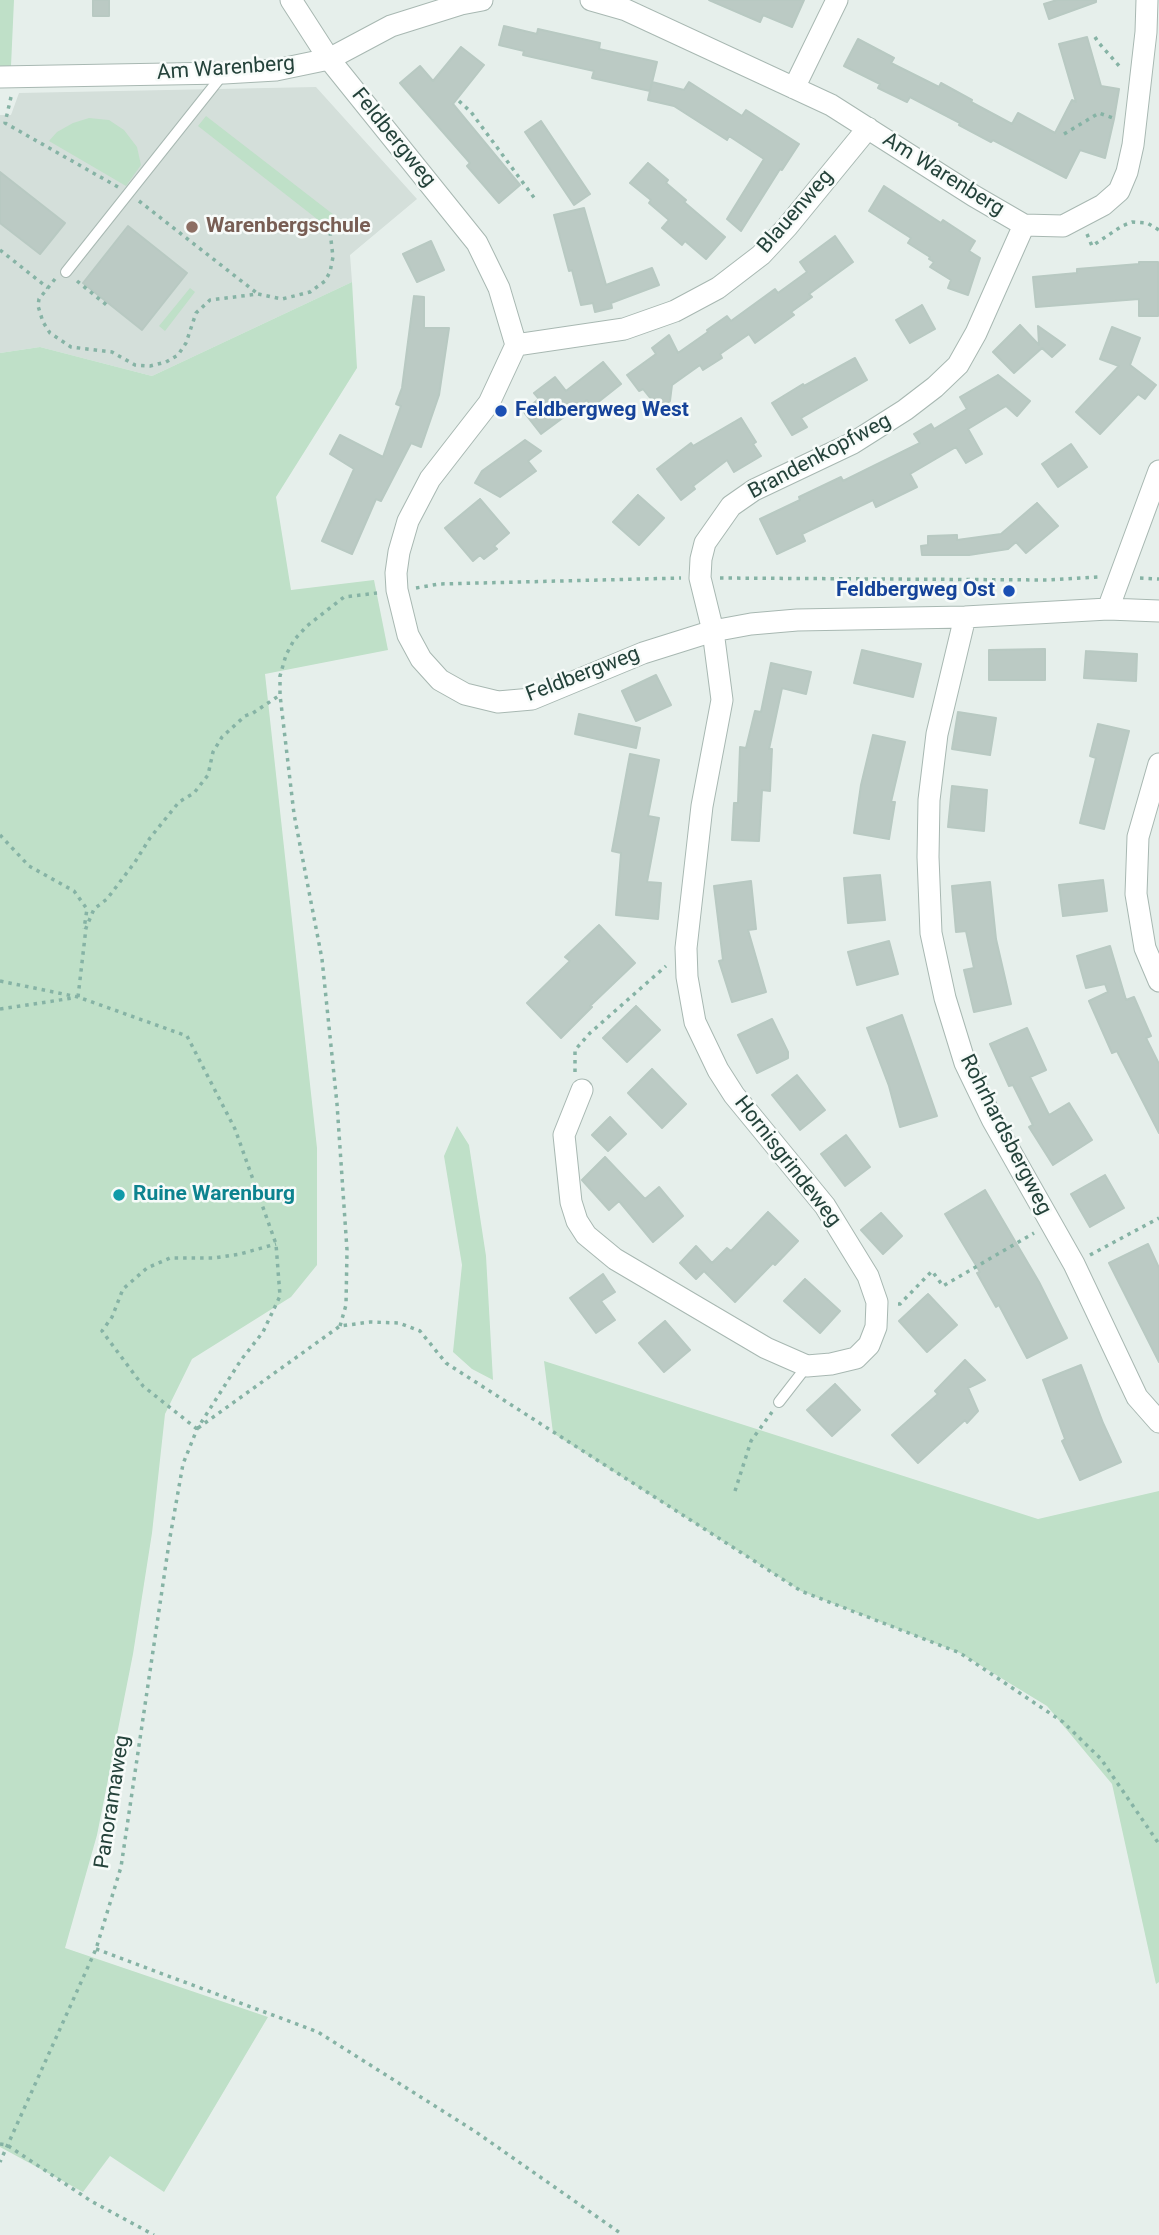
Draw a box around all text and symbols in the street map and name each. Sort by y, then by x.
street label: Am Warenberg [156,52,296,86]
street label: Feldbergweg [346,84,440,192]
street label: Am Warenberg [878,128,1008,222]
street label: Blauenweg [753,165,839,259]
place label: Warenbergschule [206,214,371,240]
marker: Warenbergschule [184,219,200,235]
place label: Feldbergweg West [515,398,689,424]
marker: Feldbergweg West [493,403,509,419]
street label: Brandenkopfweg [744,409,896,505]
place label: Feldbergweg Ost [836,578,995,604]
marker: Feldbergweg Ost [1001,583,1017,599]
street label: Feldbergweg [523,642,643,708]
street label: Rohrhardsbergweg [954,1051,1056,1219]
street label: Hornisgrindeweg [728,1092,846,1232]
place label: Ruine Warenburg [133,1182,295,1208]
marker: Ruine Warenburg [111,1187,127,1203]
street label: Panoramaweg [90,1733,136,1871]

